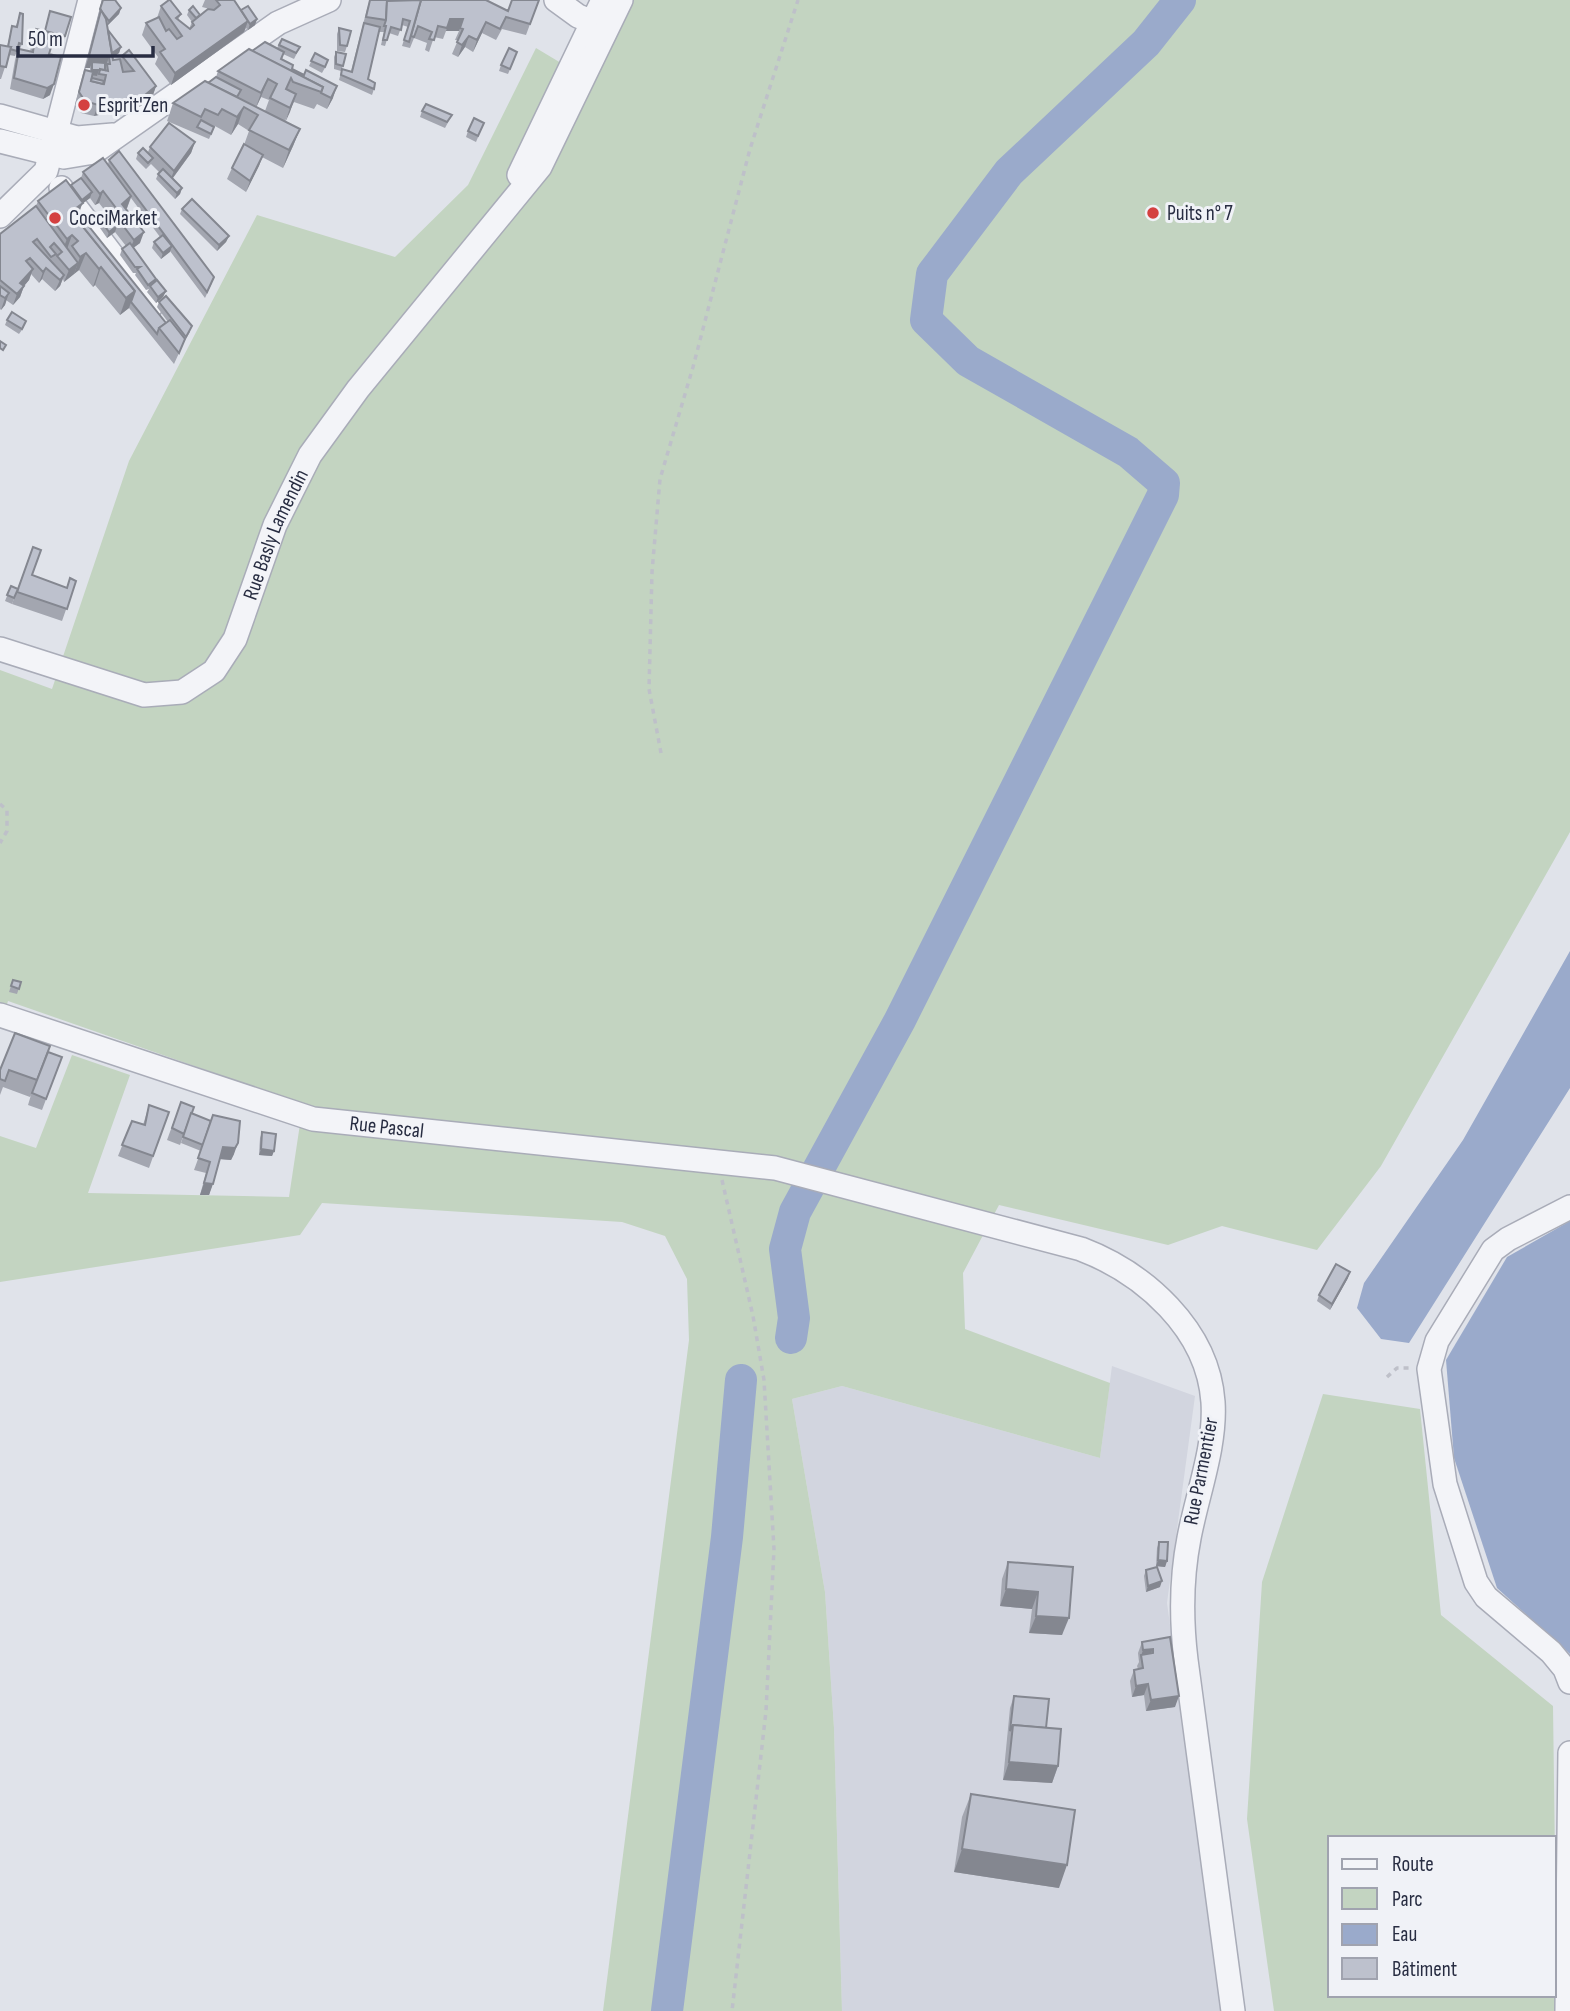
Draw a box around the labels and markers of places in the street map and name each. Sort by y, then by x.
place label: Esprit'Zen [98,93,168,118]
marker: Esprit'Zen [76,97,92,113]
place label: Puits n° 7 [1167,201,1233,226]
marker: Puits n° 7 [1145,205,1161,221]
place label: CocciMarket [69,206,157,231]
marker: CocciMarket [47,210,63,226]

